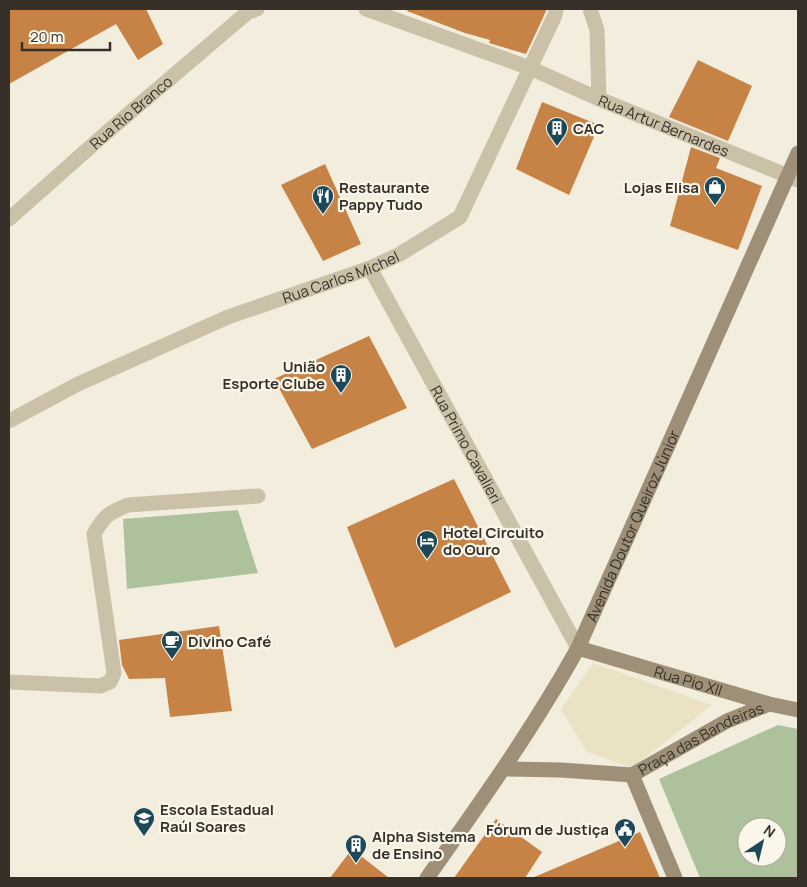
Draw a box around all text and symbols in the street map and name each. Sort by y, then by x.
scale bar [22,20,110,52]
text: 20 m [30,26,63,47]
street label: Rua Rio Branco [85,71,177,154]
street label: Rua Artur Bernardes [595,89,733,161]
building icon: CAC [545,116,569,147]
place label: CAC [573,118,605,139]
shop icon: Lojas Elisa [703,175,727,206]
place label: Restaurante Pappy Tudo [339,177,430,215]
place label: Lojas Elisa [624,177,699,198]
restaurant icon: Restaurante Pappy Tudo [311,184,335,215]
street label: Rua Carlos Michel [279,245,402,308]
place label: União Esporte Clube [223,356,325,394]
building icon: União Esporte Clube [329,363,353,394]
street label: Rua Primo Cavalieri [426,382,507,507]
street label: Avenida Doutor Queiroz Júnior [581,426,684,625]
place label: Hotel Circuito do Ouro [443,522,544,560]
hotel icon: Hotel Circuito do Ouro [415,529,439,560]
cafe icon: Divino Café [160,629,184,660]
place label: Divino Café [188,631,271,652]
street label: Rua Pio XII [652,660,725,700]
street label: Praça das Bandeiras [634,697,767,780]
place label: Escola Estadual Raúl Soares [160,799,274,837]
school or university icon: Escola Estadual Raúl Soares [132,806,156,837]
public building icon: Fórum de Justiça [613,817,637,848]
north arrow [737,817,787,867]
place label: Fórum de Justiça [486,819,609,840]
text: N [760,820,779,842]
place label: Alpha Sistema de Ensino [372,826,476,864]
building icon: Alpha Sistema de Ensino [344,833,368,864]

